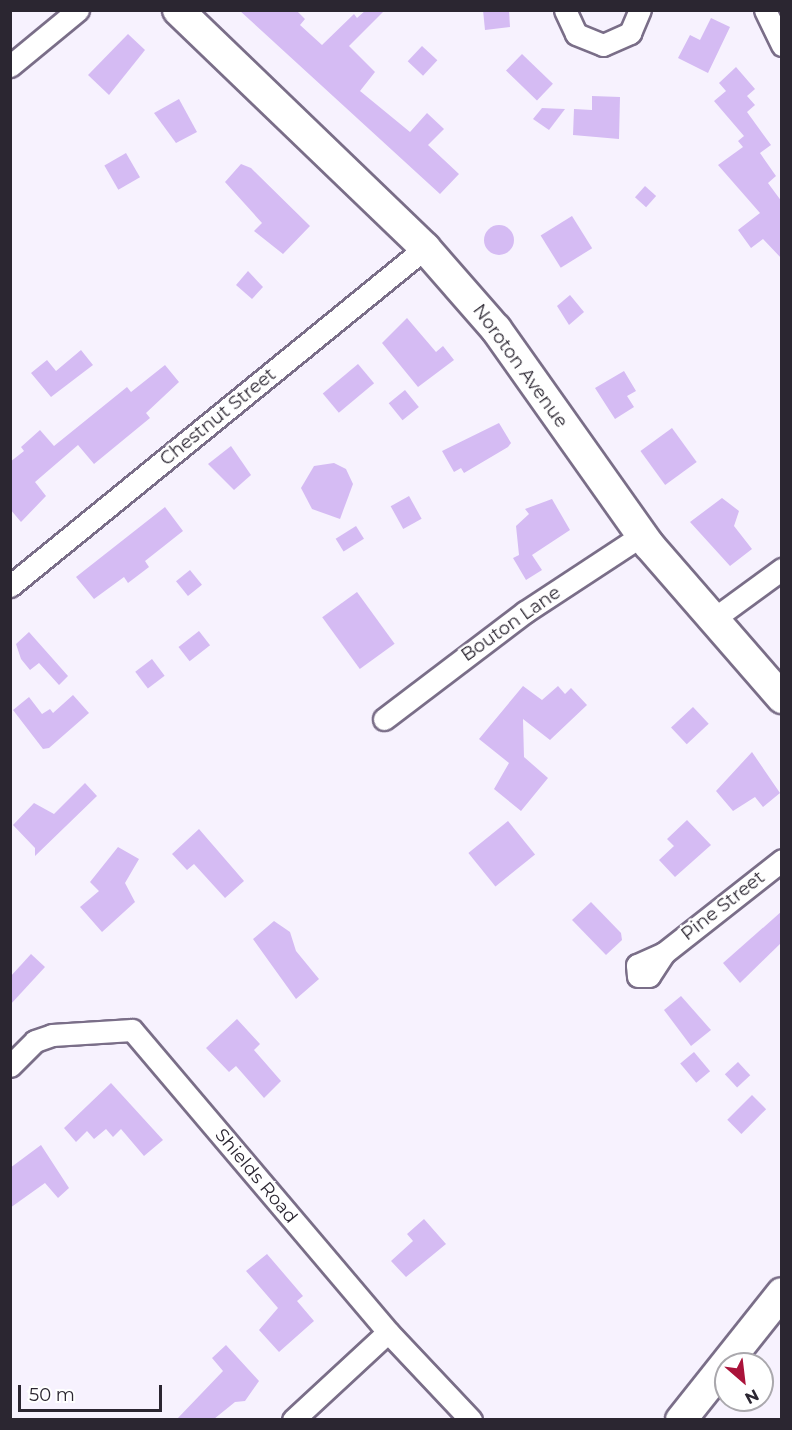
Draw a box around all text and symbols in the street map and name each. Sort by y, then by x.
street label: Noroton Avenue [468,300,572,432]
street label: Chestnut Street [156,364,280,470]
street label: Bouton Lane [457,582,565,666]
street label: Pine Street [677,867,769,945]
street label: Shields Road [210,1124,302,1228]
north arrow [714,1352,774,1412]
scale bar [21,1373,165,1411]
text: 50 m [29,1384,75,1406]
text: N [742,1385,762,1408]

